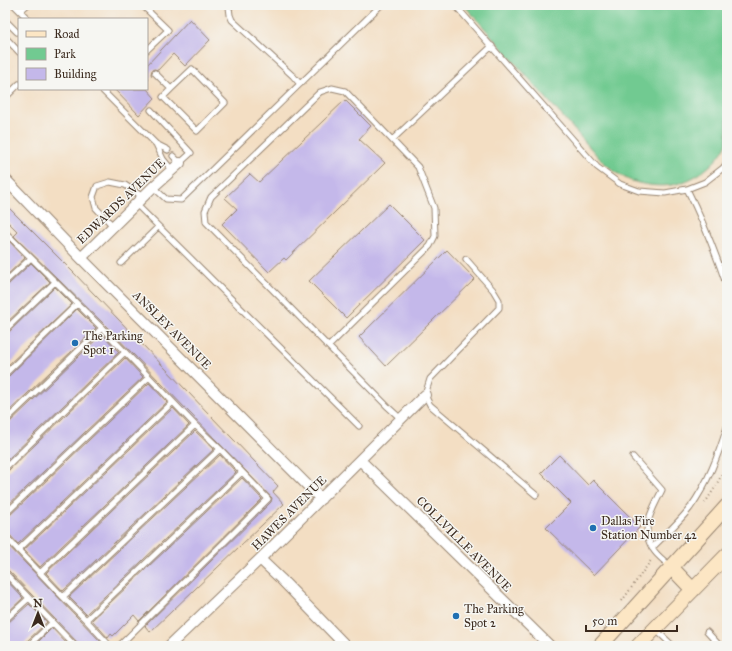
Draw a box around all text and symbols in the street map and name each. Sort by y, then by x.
legend [18,18,148,90]
text: Road [54,27,80,41]
text: Park [54,47,76,61]
text: Building [54,67,97,82]
street label: EDWARDS AVENUE [74,155,168,247]
street label: ANSLEY AVENUE [129,287,214,372]
place label: The Parking Spot 1 [83,329,143,357]
marker: The Parking Spot 1 [70,338,80,348]
street label: HAWES AVENUE [249,473,329,553]
street label: COLLVILLE AVENUE [414,494,515,595]
place label: Dallas Fire Station Number 42 [601,514,697,542]
marker: Dallas Fire Station Number 42 [588,523,598,533]
north arrow [18,593,58,633]
text: N [33,597,43,610]
place label: The Parking Spot 2 [464,602,524,630]
scale bar [586,607,677,633]
marker: The Parking Spot 2 [451,611,461,621]
text: 50 m [592,614,617,628]

